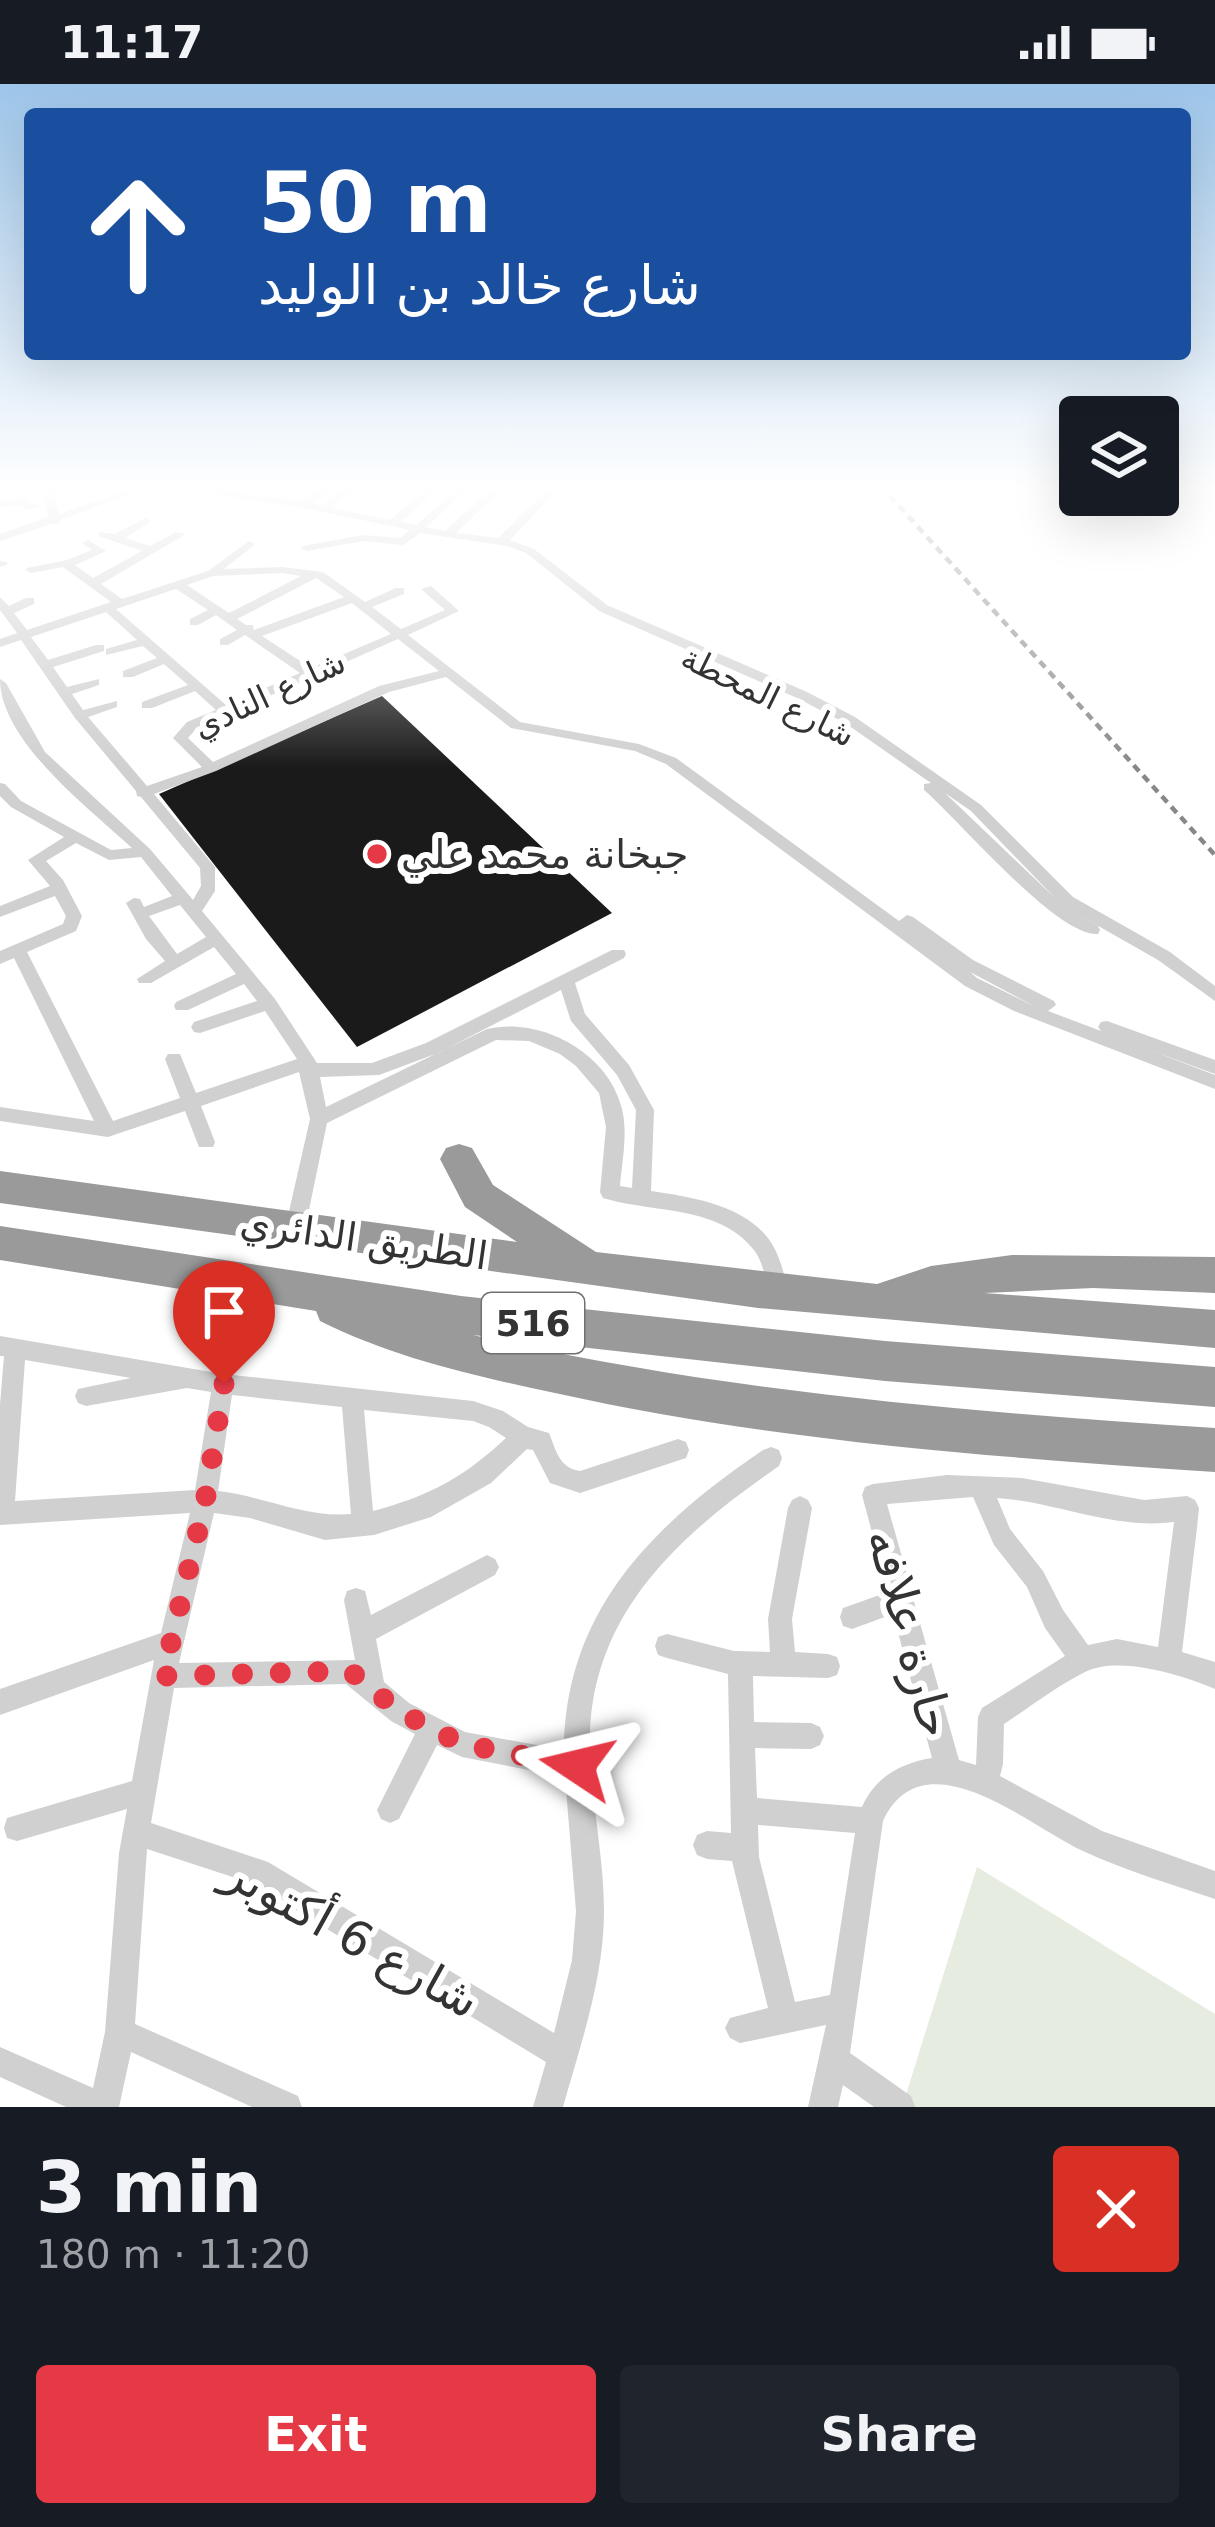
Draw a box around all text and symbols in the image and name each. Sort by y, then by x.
text: 11:17 [60,16,203,69]
text: 50 m [258,154,492,252]
icon: ahead [60,156,216,312]
text: شارع خالد بن الوليد [258,254,701,317]
map controls [1059,396,1179,516]
button: layers [1059,396,1179,516]
street label: شارع المحطة [675,637,861,755]
street label: شارع النادي [187,642,351,746]
place label: جبخانة محمد علي [401,832,688,878]
marker: جبخانة محمد علي [364,841,390,867]
street label: الطريق الدائري [237,1199,490,1280]
pin [173,1261,275,1384]
icon: arrive [191,1279,257,1345]
road number: 516 [482,1293,584,1353]
street label: حارة علافه [855,1522,966,1744]
position arrow [514,1703,640,1829]
street label: شارع 6 أكتوبر [212,1839,491,2030]
text: 3 min [36,2145,262,2229]
button: close [1053,2146,1179,2272]
text: 180 m · 11:20 [36,2232,310,2277]
button: Exit [36,2365,596,2503]
button: Share [620,2365,1179,2503]

